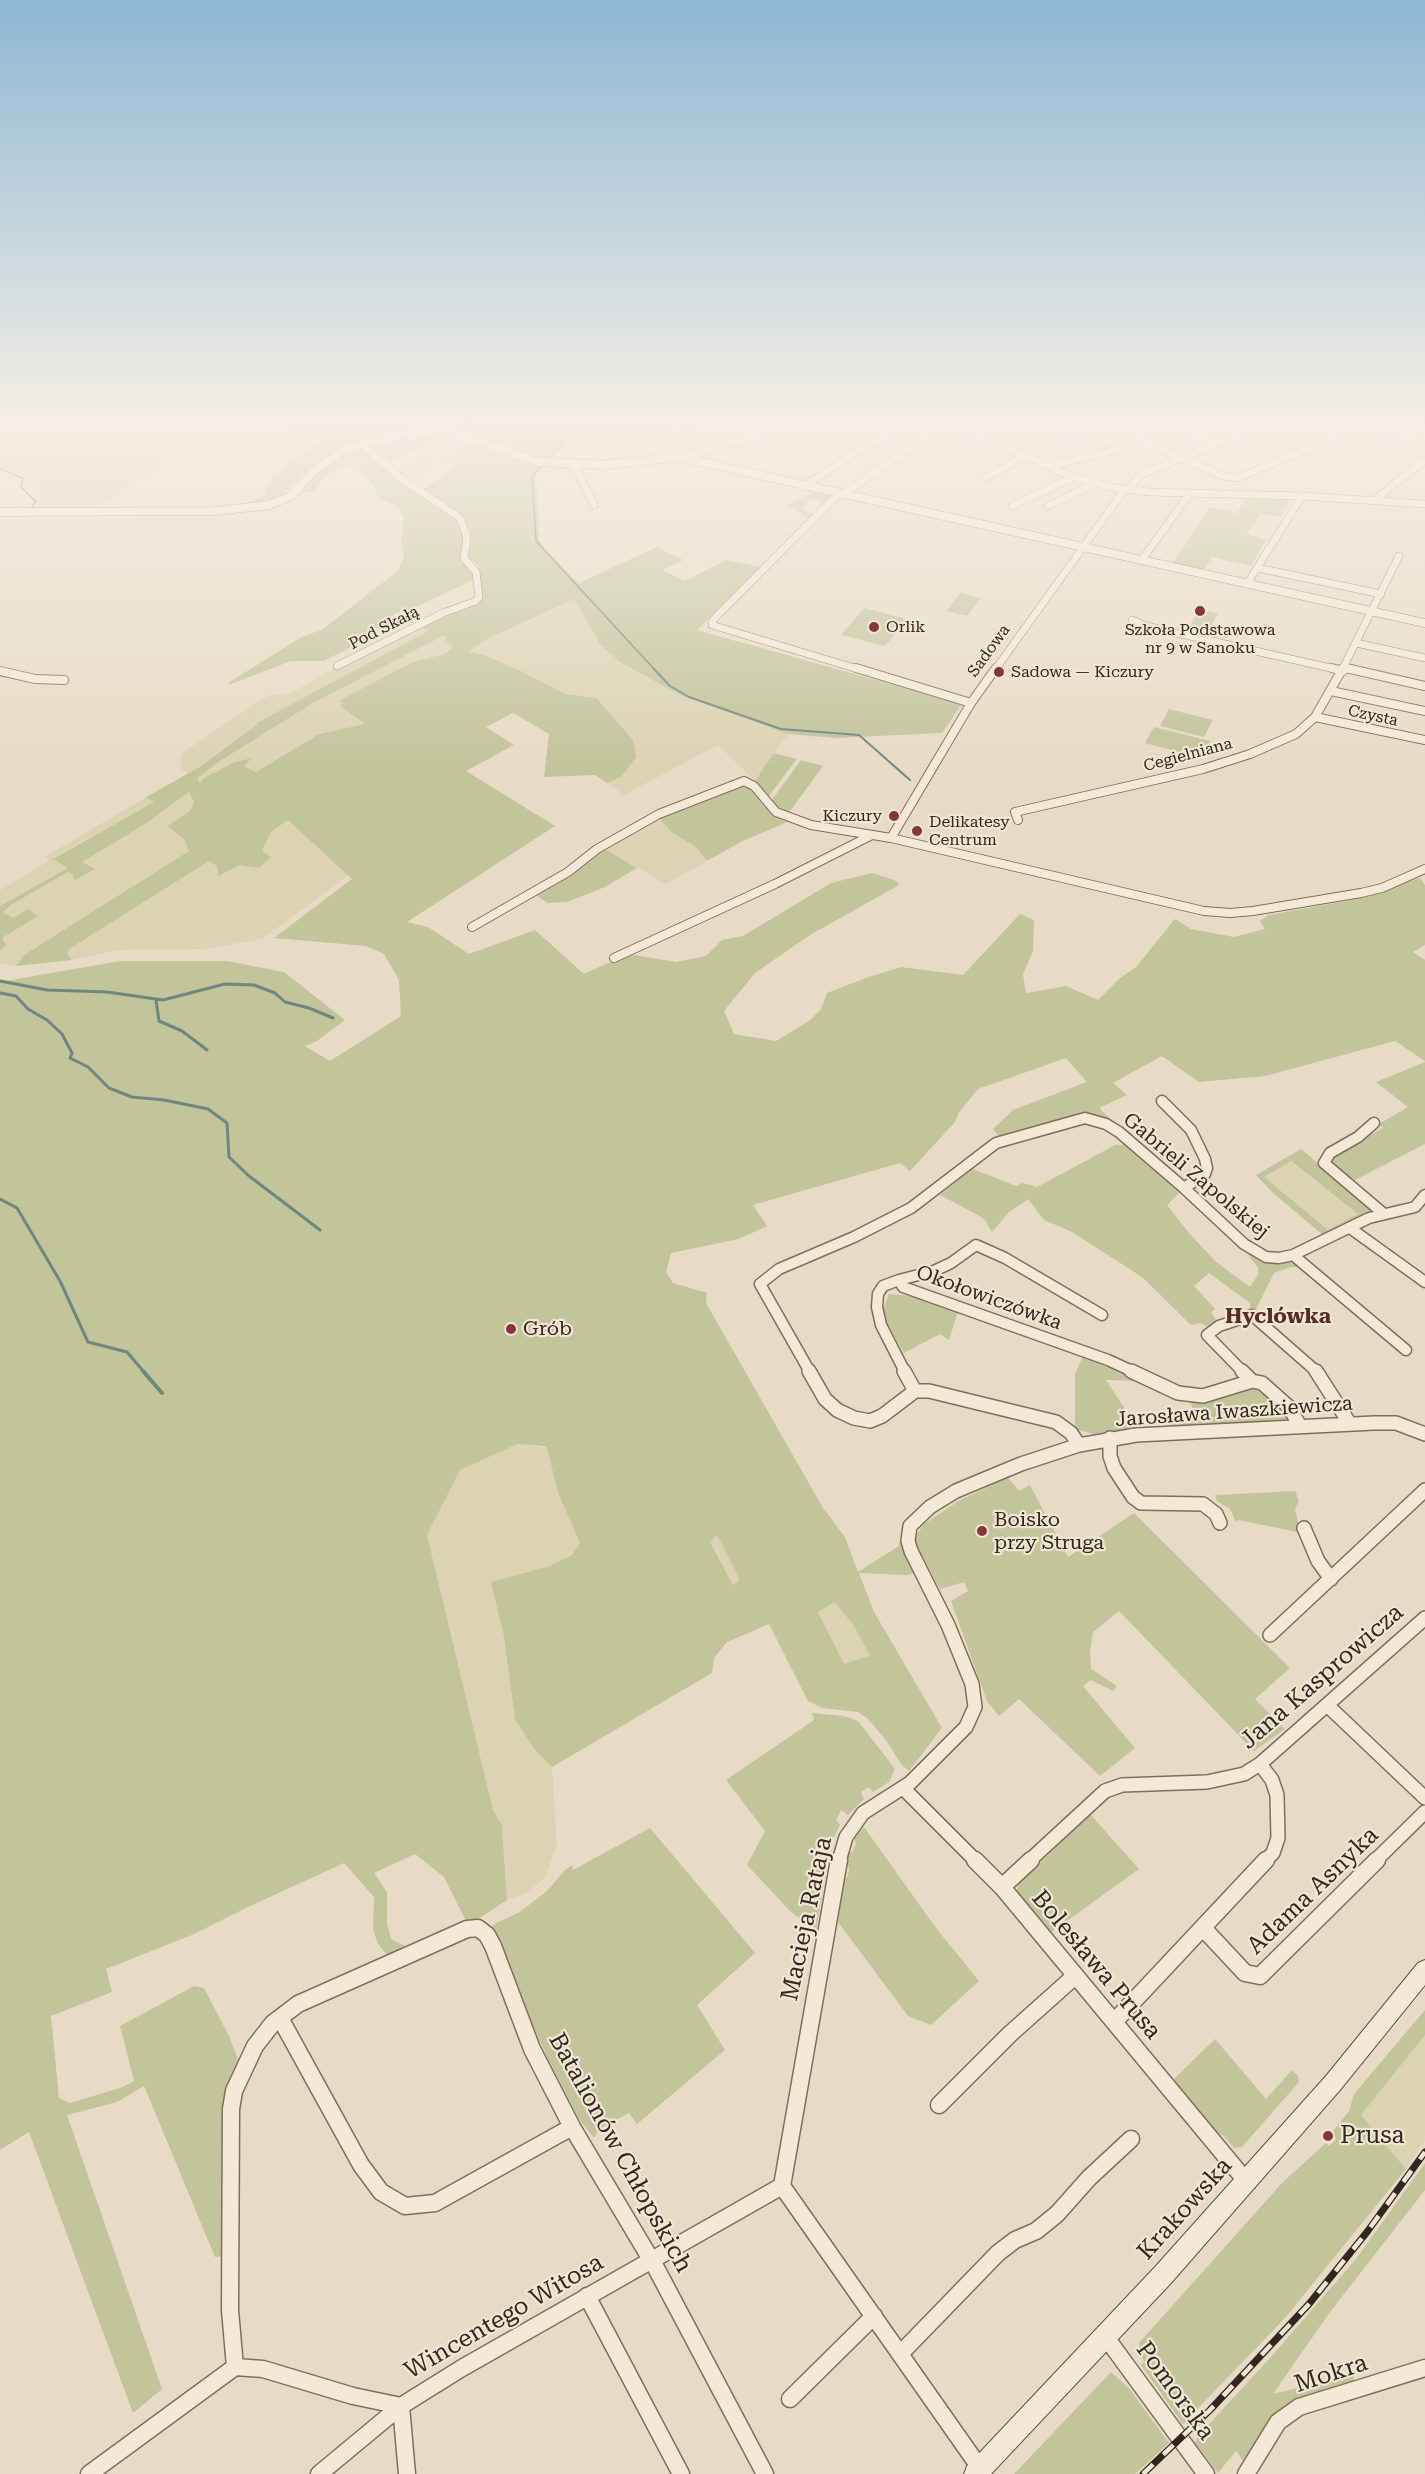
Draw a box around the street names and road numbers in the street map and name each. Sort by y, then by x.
street label: Pod Skałą [346,602,422,654]
street label: Sadowa [964,621,1014,681]
street label: Czysta [1346,701,1400,731]
street label: Cegielniana [1142,734,1234,776]
street label: Gabrieli Zapolskiej [1118,1108,1274,1244]
street label: Okołowiczówka [913,1261,1065,1335]
street label: Jarosława Iwaszkiewicza [1115,1392,1353,1432]
street label: Jana Kasprowicza [1235,1598,1409,1756]
street label: Adama Asnyka [1241,1821,1385,1961]
street label: Macieja Rataja [776,1834,838,2004]
street label: Bolesława Prusa [1025,1884,1167,2046]
street label: Batalionów Chłopskich [542,2028,698,2278]
street label: Krakowska [1132,2152,1238,2266]
street label: Wincentego Witosa [399,2248,609,2386]
street label: Pomorska [1130,2336,1220,2446]
street label: Mokra [1291,2349,1371,2399]

